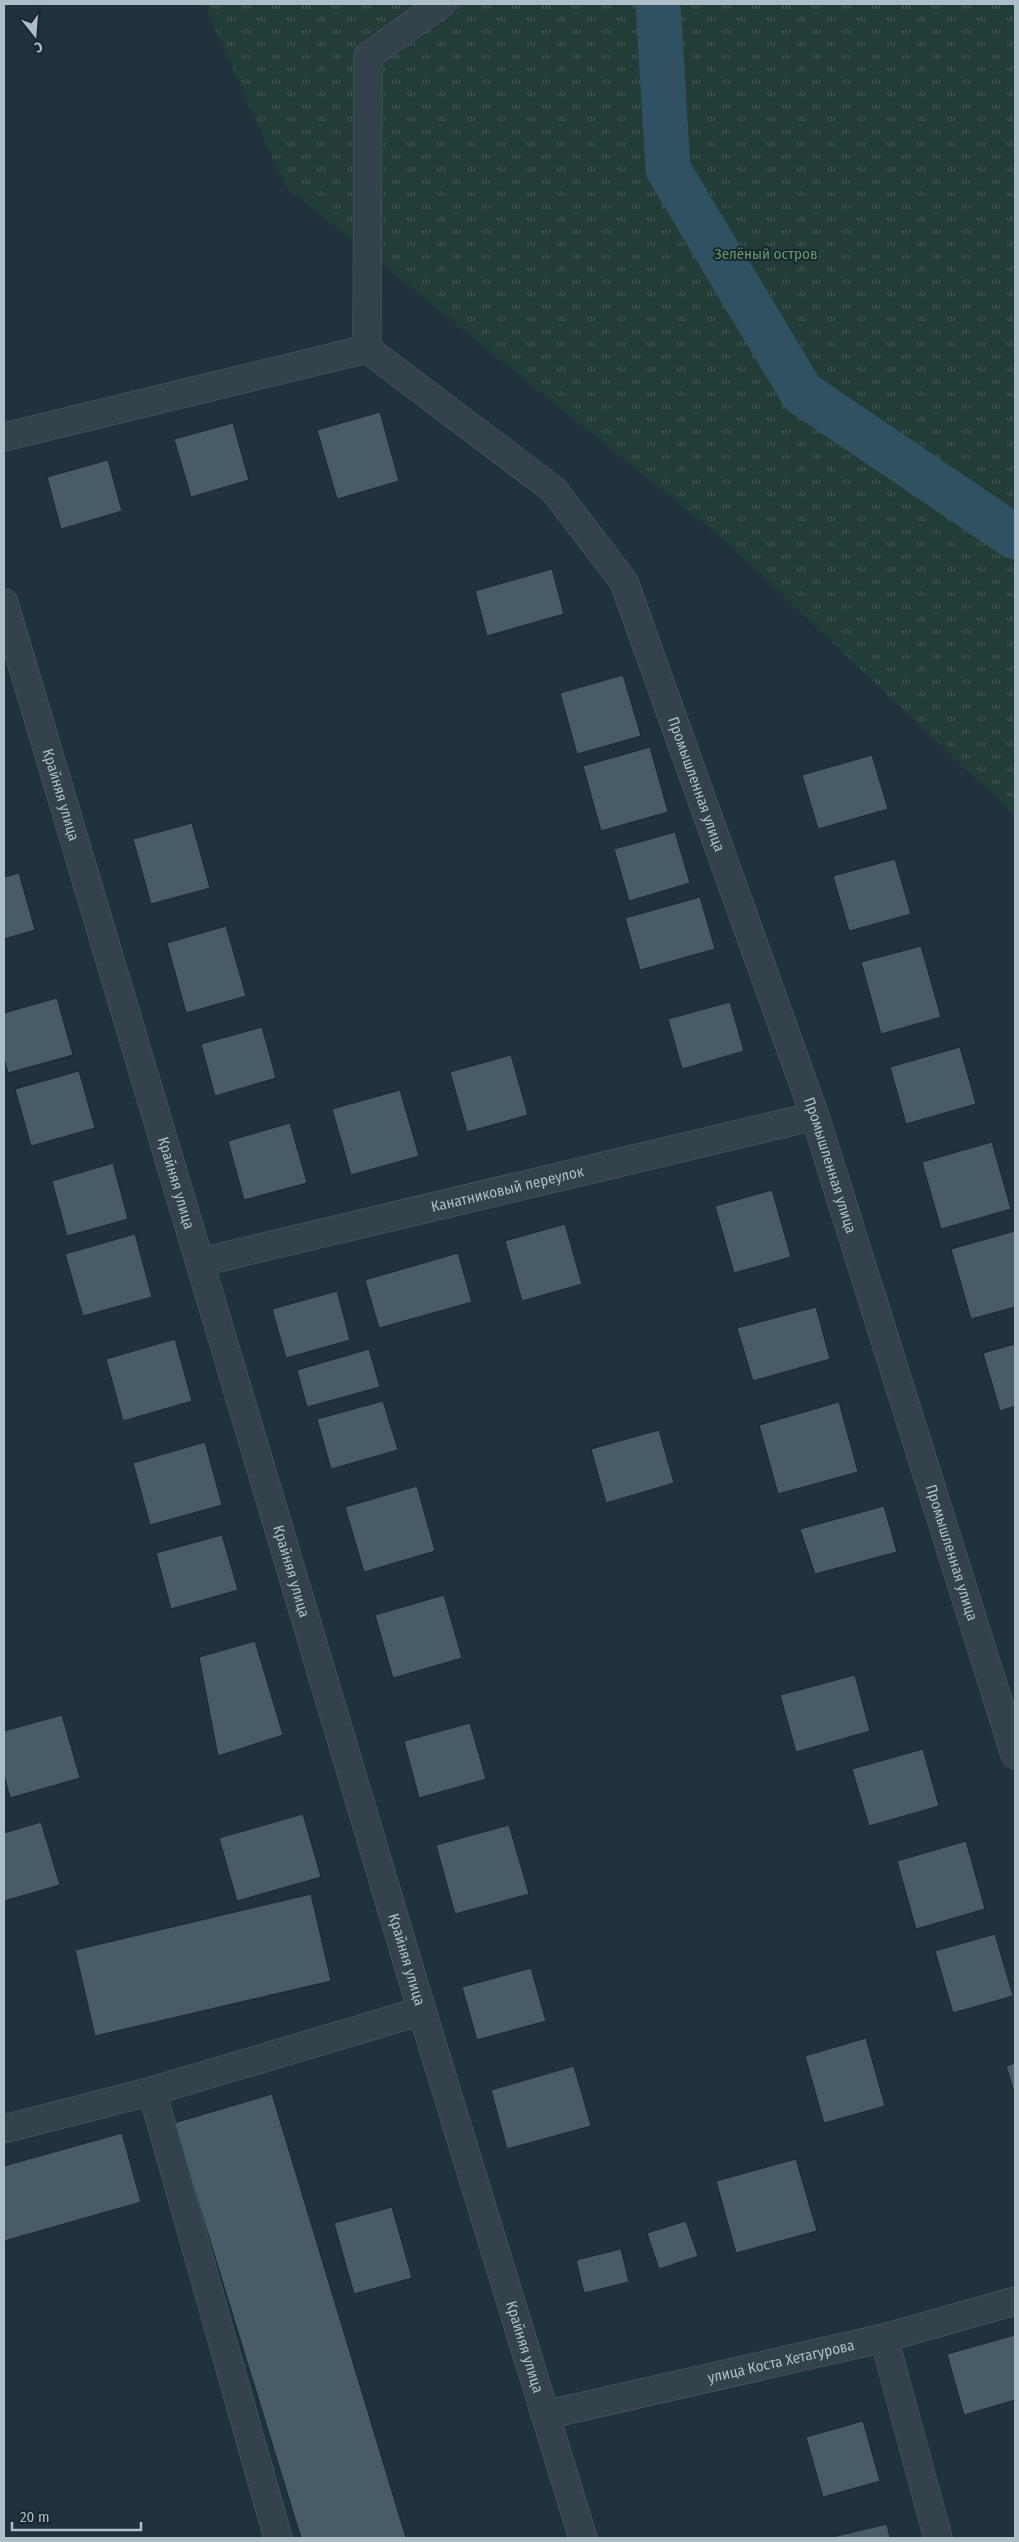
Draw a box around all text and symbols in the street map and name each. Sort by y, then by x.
north arrow [10,10,60,60]
text: С [32,38,45,56]
park label: Зелёный остров [715,245,817,263]
street label: Промышленная улица [664,714,729,854]
street label: Крайняя улица [39,746,83,843]
street label: Промышленная улица [800,1095,860,1236]
street label: Крайняя улица [154,1135,198,1231]
street label: Канатниковый переулок [429,1162,586,1216]
street label: Промышленная улица [922,1482,981,1623]
street label: Крайняя улица [269,1523,314,1619]
street label: Крайняя улица [385,1911,429,2008]
street label: Крайняя улица [502,2299,547,2395]
street label: улица Коста Хетагурова [706,2336,856,2387]
scale bar [12,2500,141,2532]
text: 20 m [20,2508,50,2526]

